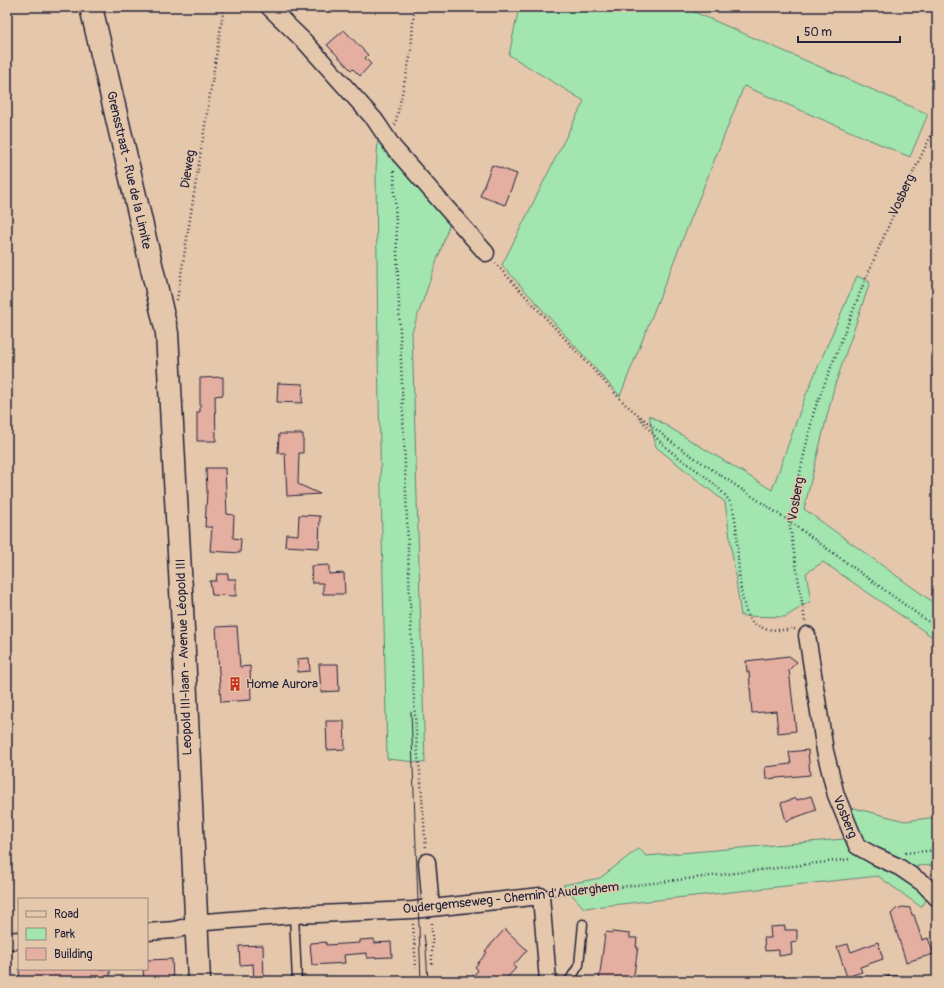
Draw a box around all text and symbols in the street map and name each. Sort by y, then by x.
scale bar [798,18,900,44]
text: 50 m [804,25,832,40]
street label: Grensstraat - Rue de la Limite [103,89,155,251]
street label: Dieweg [177,148,199,189]
street label: Vosberg [885,171,919,219]
street label: Vosberg [784,475,808,522]
street label: Leopold III-laan - Avenue Léopold III [173,558,195,756]
building icon: Home Aurora [227,676,243,692]
place label: Home Aurora [246,676,318,692]
street label: Vosberg [829,793,861,841]
street label: Oudergemseweg - Chemin d'Auderghem [402,879,620,917]
legend [18,898,148,970]
text: Road [54,907,79,922]
text: Park [54,927,75,942]
text: Building [54,947,93,962]

